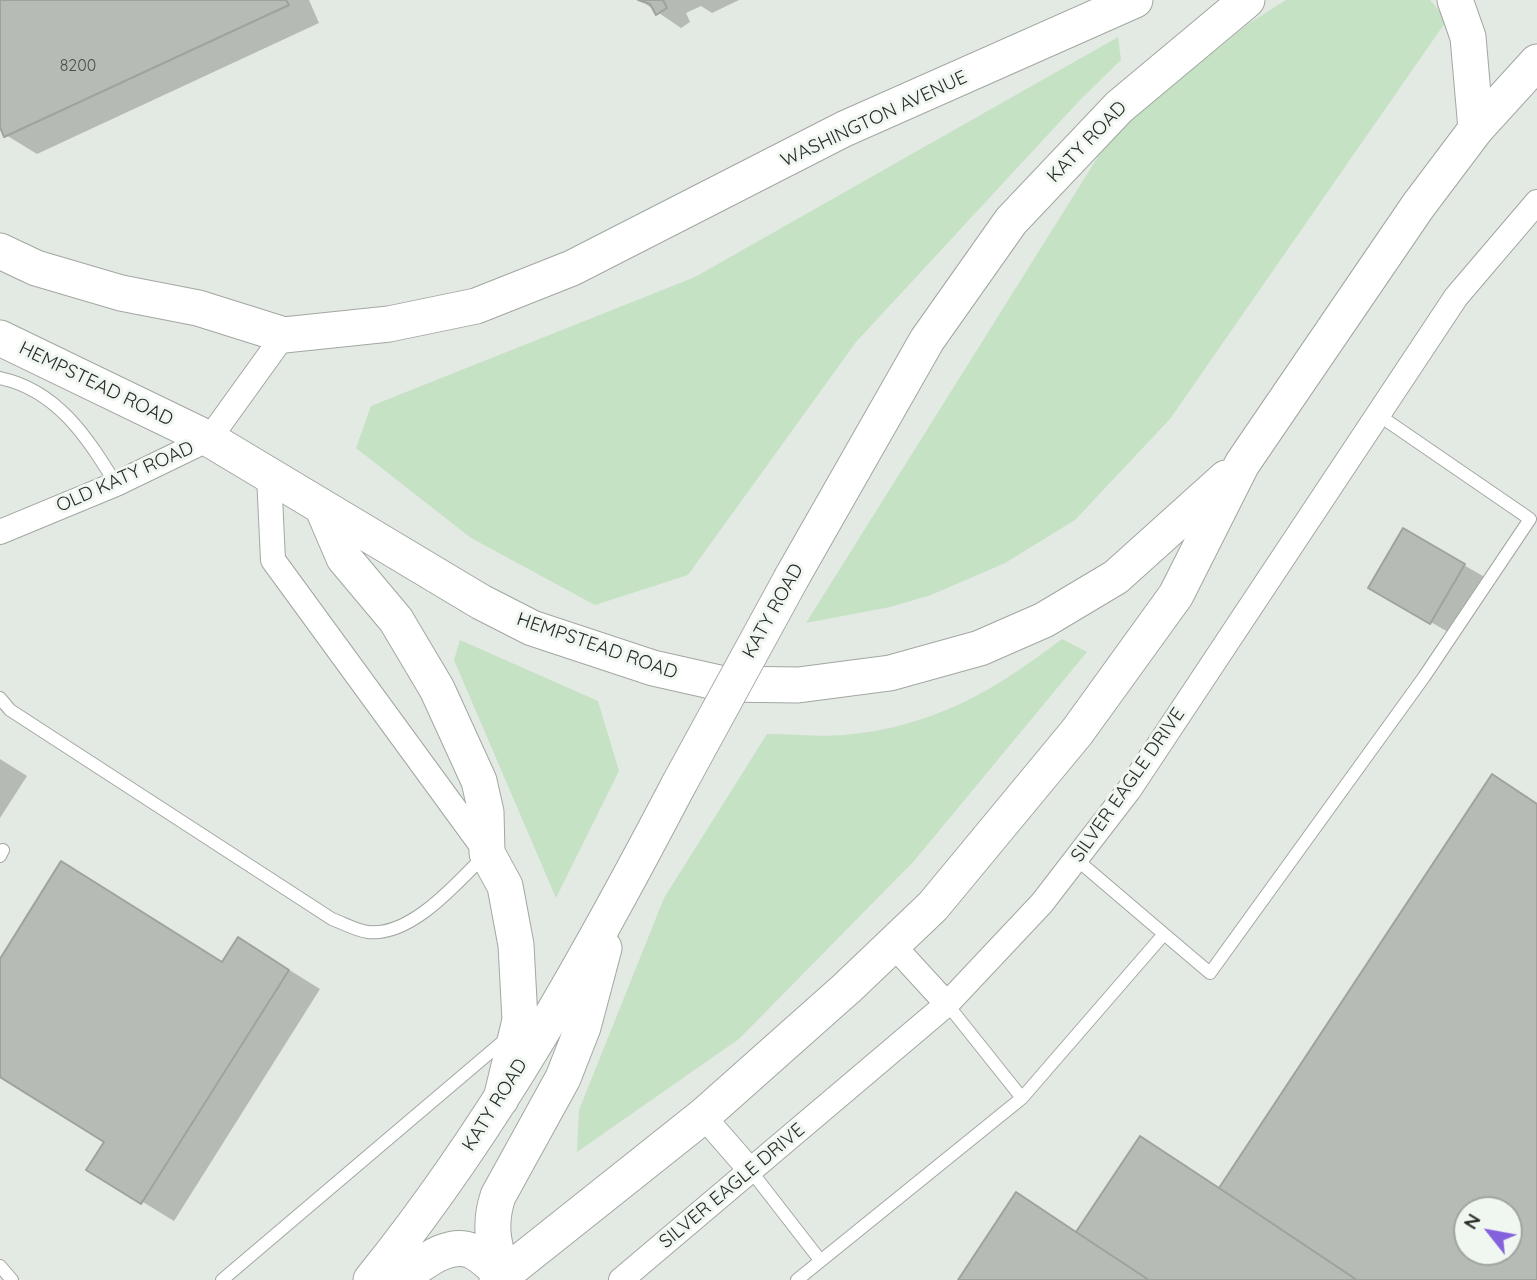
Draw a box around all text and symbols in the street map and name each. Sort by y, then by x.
house number: 8200 [60,56,96,76]
street label: WASHINGTON AVENUE [777,66,971,172]
street label: KATY ROAD [1042,96,1132,188]
street label: HEMPSTEAD ROAD [15,337,177,431]
street label: OLD KATY ROAD [53,436,197,518]
street label: KATY ROAD [738,560,808,662]
street label: HEMPSTEAD ROAD [514,608,680,684]
street label: SILVER EAGLE DRIVE [1066,704,1190,866]
street label: KATY ROAD [458,1055,532,1155]
street label: SILVER EAGLE DRIVE [655,1119,809,1253]
north arrow [1453,1196,1523,1266]
text: N [1458,1209,1486,1233]

